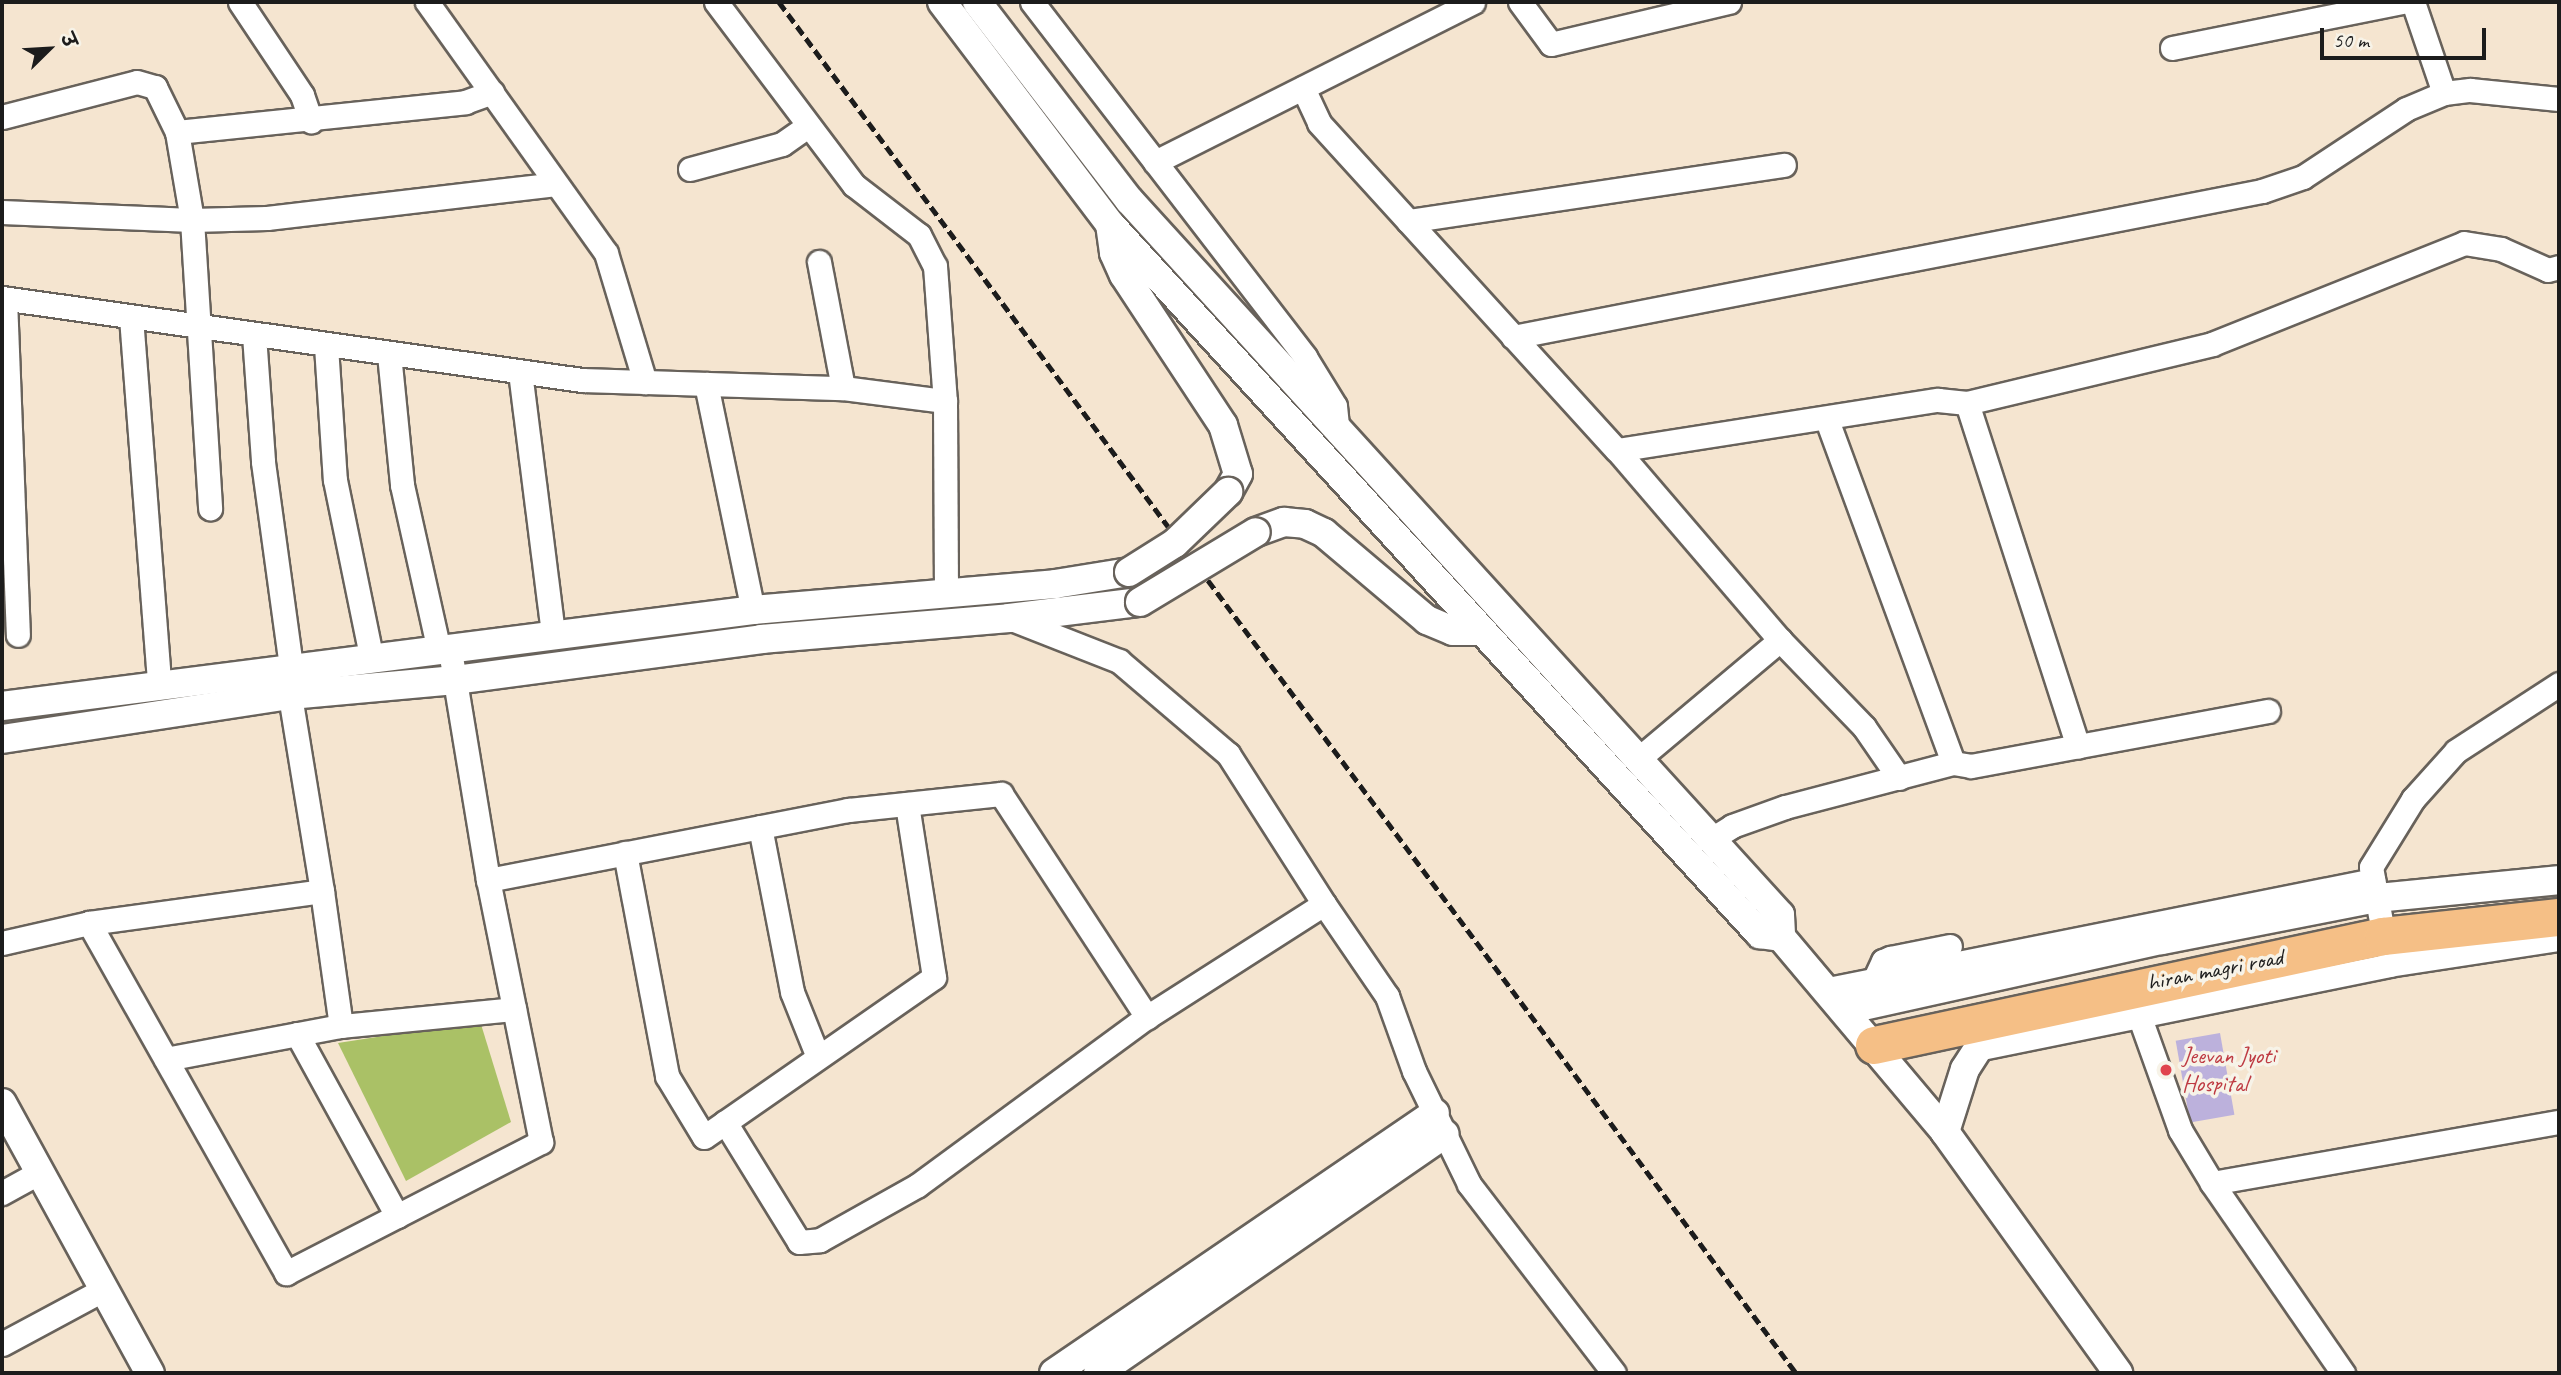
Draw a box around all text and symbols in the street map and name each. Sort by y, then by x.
north arrow [14,14,84,84]
scale bar [2323,14,2489,58]
text: 50 m [2333,27,2369,53]
text: उ [55,30,82,51]
street label: hiran magri road [2144,943,2286,997]
place label: Jeevan Jyoti Hospital [2182,1042,2276,1098]
marker: Jeevan Jyoti Hospital [2156,1060,2176,1080]

